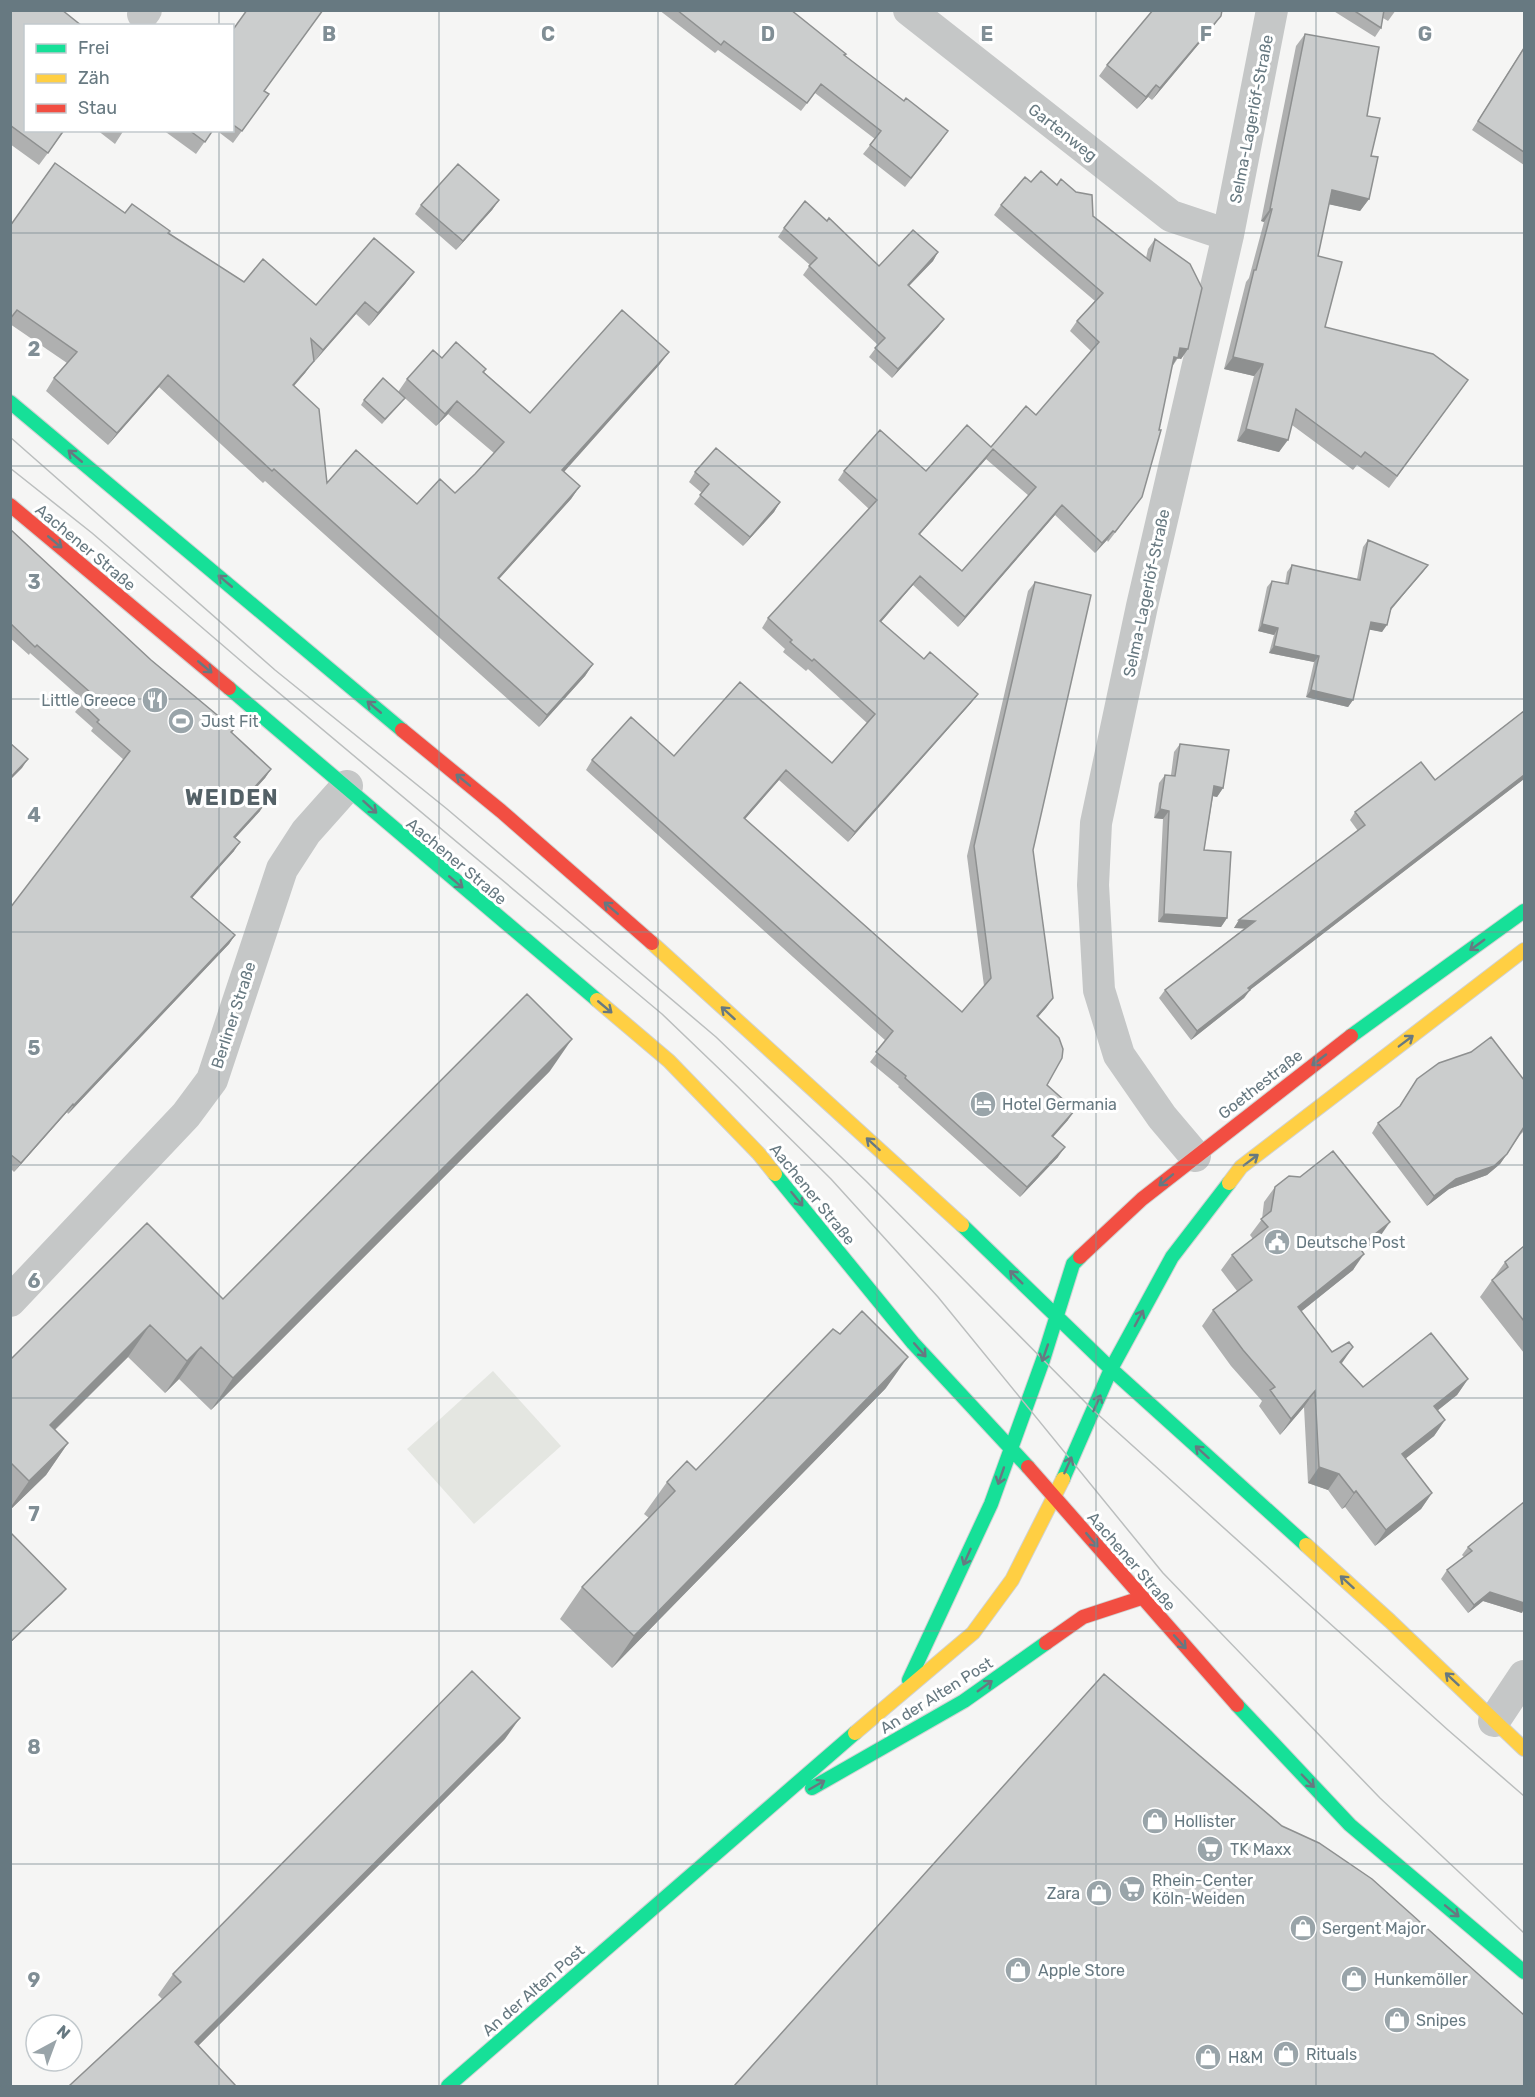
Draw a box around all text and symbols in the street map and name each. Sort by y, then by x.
text: B [322,22,336,46]
text: C [541,22,555,46]
text: D [761,22,775,46]
text: E [981,22,993,46]
text: F [1200,22,1212,46]
text: G [1418,22,1432,46]
legend [24,24,234,132]
street label: Selma-Lagerlöf-Straße [1226,33,1277,205]
text: Frei [78,37,109,59]
text: Zäh [78,67,110,89]
text: Stau [78,97,117,119]
street label: Gartenweg [1025,100,1101,165]
text: 2 [28,337,41,361]
one-way arrow [68,449,83,463]
street label: Aachener Straße [32,500,140,595]
street label: Selma-Lagerlöf-Straße [1119,507,1174,679]
one-way arrow [47,536,63,549]
text: 3 [27,570,41,594]
one-way arrow [218,574,233,588]
one-way arrow [197,661,213,674]
restaurant icon: Little Greece [140,685,170,715]
place label: Little Greece [41,691,136,710]
one-way arrow [366,700,382,713]
sports icon: Just Fit [166,706,196,736]
place label: Just Fit [201,712,259,731]
one-way arrow [455,774,471,787]
district label: WEIDEN [185,784,279,811]
one-way arrow [362,800,377,814]
text: 4 [27,803,41,827]
street label: Aachener Straße [403,814,511,909]
one-way arrow [448,875,463,889]
one-way arrow [603,901,619,914]
one-way arrow [1470,939,1486,951]
street label: Berliner Straße [207,959,260,1071]
one-way arrow [597,1000,612,1014]
one-way arrow [721,1006,736,1020]
one-way arrow [1397,1035,1413,1047]
text: 5 [28,1036,41,1060]
street label: Goethestraße [1214,1046,1306,1123]
one-way arrow [1312,1053,1328,1066]
hotel icon: Hotel Germania [968,1089,998,1119]
place label: Hotel Germania [1002,1095,1117,1114]
one-way arrow [865,1137,880,1151]
street label: Aachener Straße [766,1140,859,1249]
one-way arrow [1242,1153,1258,1166]
one-way arrow [1158,1173,1174,1186]
one-way arrow [790,1191,803,1207]
public building icon: Deutsche Post [1262,1227,1292,1257]
place label: Deutsche Post [1296,1233,1405,1252]
text: 6 [27,1269,41,1293]
one-way arrow [1008,1269,1023,1284]
one-way arrow [1133,1310,1145,1327]
one-way arrow [913,1343,927,1358]
one-way arrow [1039,1343,1050,1362]
one-way arrow [1091,1394,1103,1412]
one-way arrow [1195,1445,1210,1459]
one-way arrow [1063,1457,1074,1475]
one-way arrow [994,1467,1005,1485]
text: 7 [28,1502,40,1526]
street label: Aachener Straße [1084,1508,1180,1615]
one-way arrow [1086,1532,1099,1548]
one-way arrow [961,1548,973,1566]
one-way arrow [1340,1575,1355,1589]
one-way arrow [1173,1634,1187,1649]
street label: An der Alten Post [876,1653,996,1738]
one-way arrow [1445,1672,1460,1687]
one-way arrow [977,1680,993,1692]
text: 8 [27,1735,41,1759]
one-way arrow [1301,1774,1315,1789]
one-way arrow [808,1779,825,1791]
shop icon: Hollister [1140,1806,1170,1836]
place label: Hollister [1174,1812,1236,1831]
supermarket icon: TK Maxx [1195,1834,1225,1864]
place label: TK Maxx [1230,1840,1292,1859]
place label: Rhein-Center Köln-Weiden [1152,1871,1253,1908]
supermarket icon: Rhein-Center Köln-Weiden [1117,1874,1147,1904]
shop icon: Zara [1084,1878,1114,1908]
place label: Zara [1047,1884,1080,1903]
one-way arrow [1444,1905,1460,1918]
shop icon: Sergent Major [1288,1913,1318,1943]
place label: Sergent Major [1322,1919,1426,1938]
street label: An der Alten Post [478,1941,588,2040]
shop icon: Apple Store [1003,1955,1033,1985]
place label: Apple Store [1038,1961,1125,1980]
shop icon: Hunkemöller [1339,1964,1369,1994]
text: 9 [28,1968,41,1992]
place label: Hunkemöller [1374,1970,1468,1989]
shop icon: Snipes [1382,2005,1412,2035]
place label: Snipes [1416,2011,1466,2030]
north arrow [24,2013,84,2073]
text: N [53,2021,74,2043]
shop icon: Rituals [1271,2039,1301,2069]
shop icon: H&M [1193,2042,1223,2072]
place label: Rituals [1306,2045,1357,2064]
place label: H&M [1228,2048,1263,2067]

